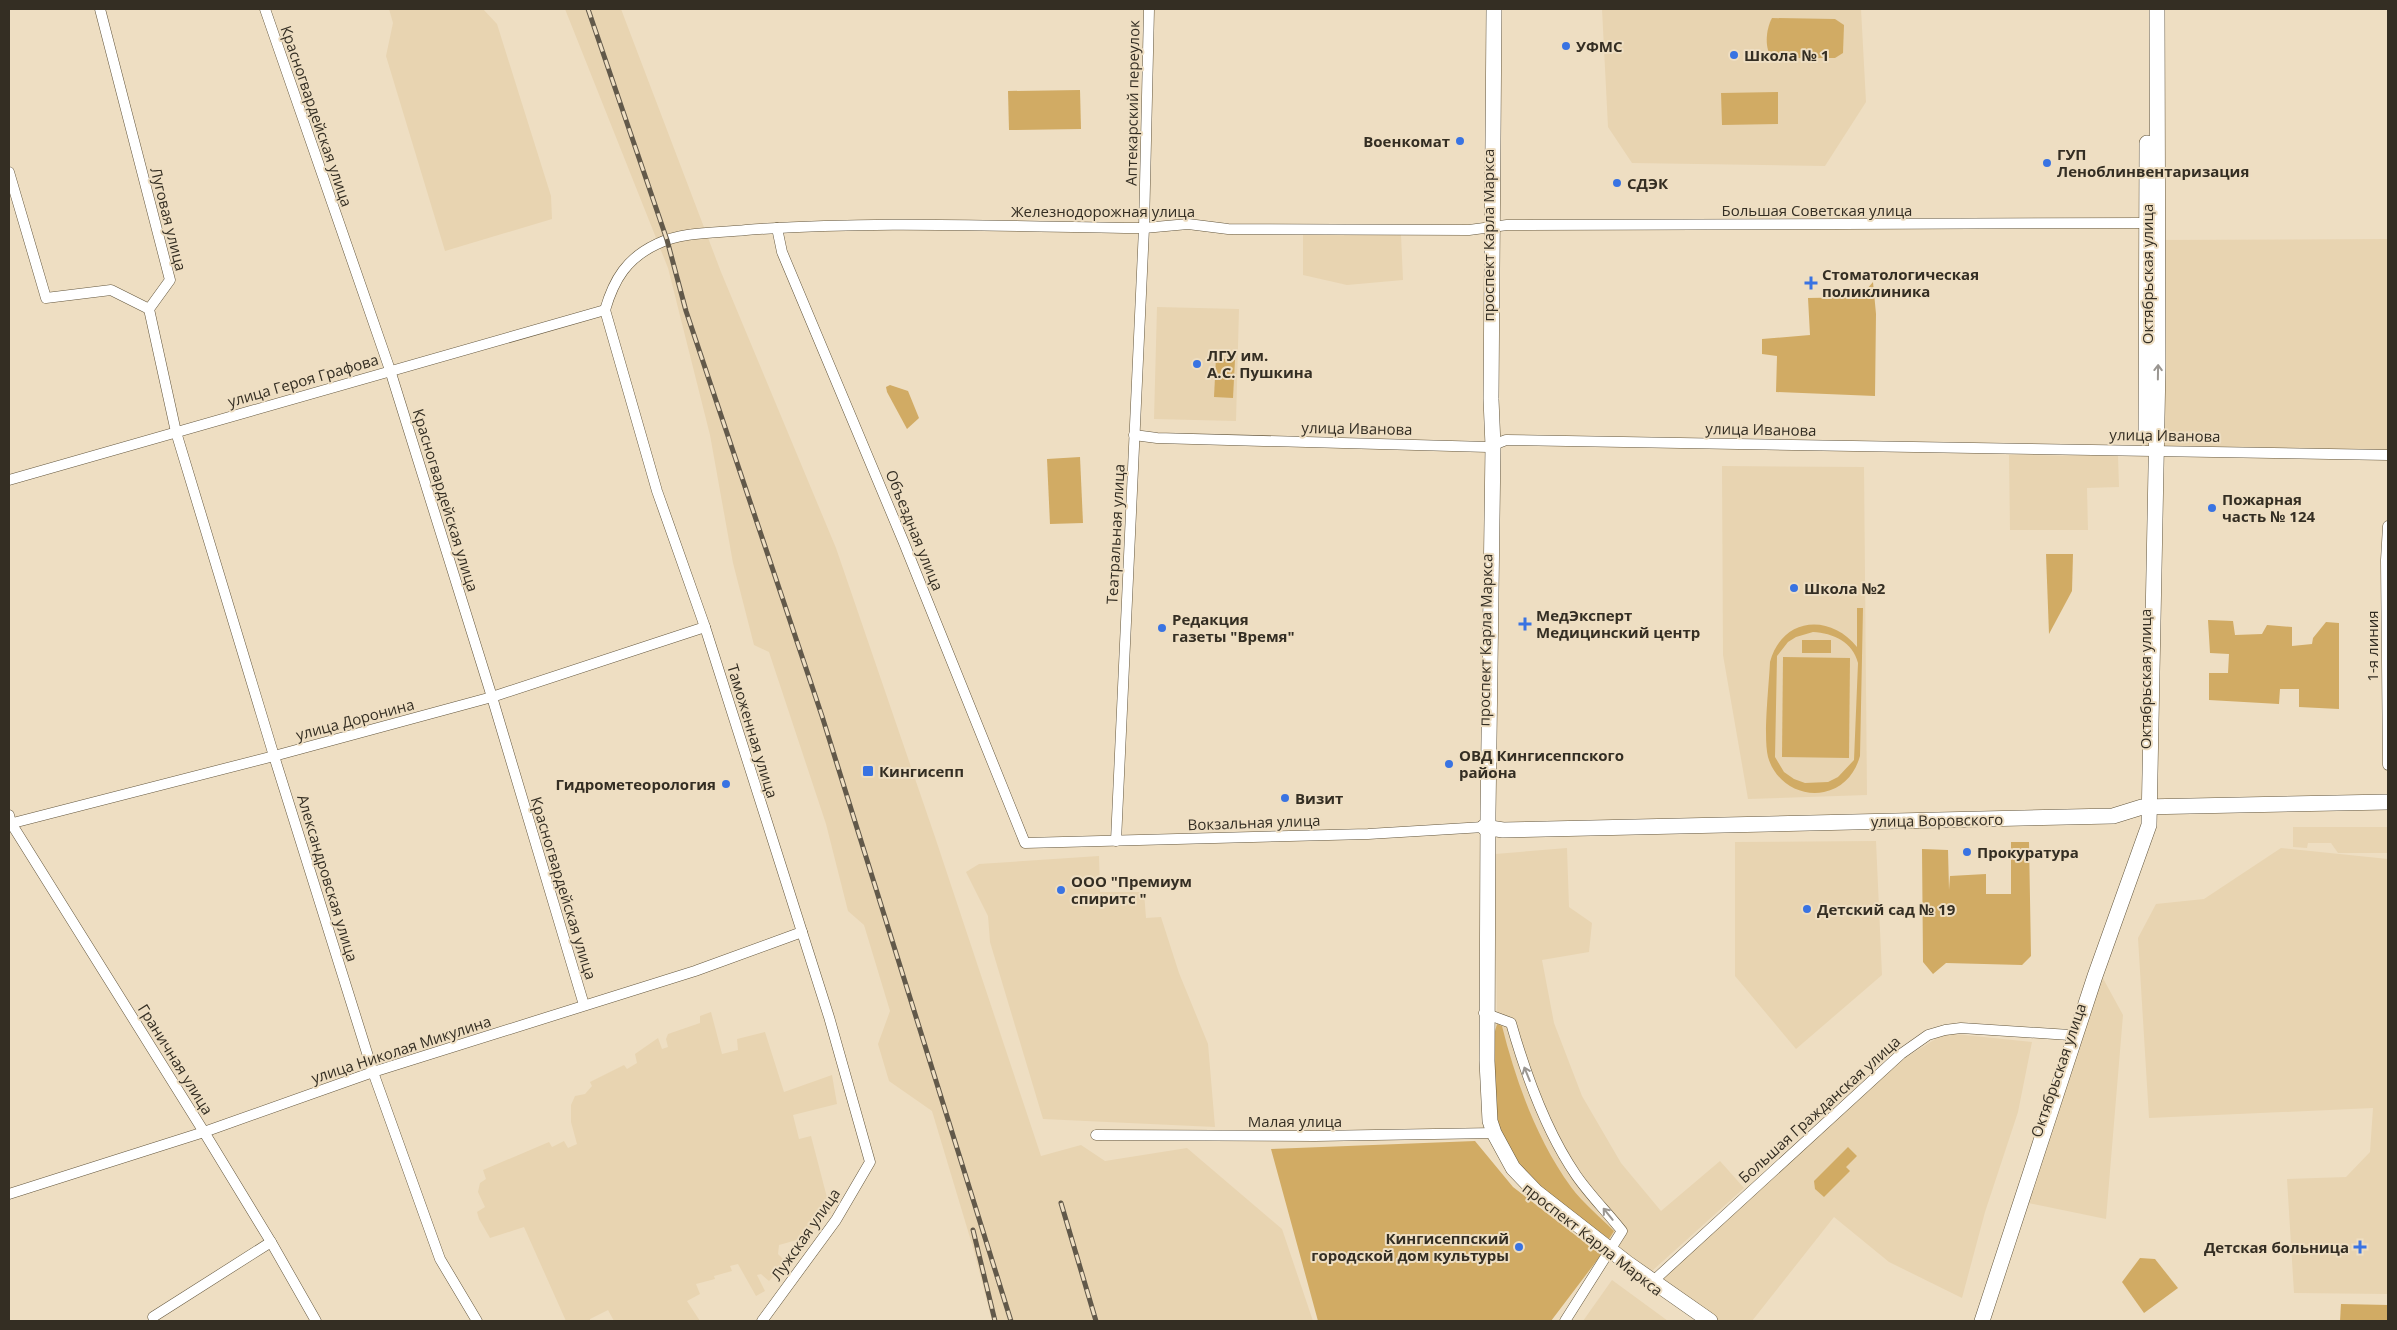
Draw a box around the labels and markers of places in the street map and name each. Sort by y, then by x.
place label: УФМС [1576,36,1623,56]
marker: УФМС [1560,40,1572,52]
place label: Школа № 1 [1744,45,1829,65]
marker: Школа № 1 [1728,49,1740,61]
place label: Военкомат [1363,131,1450,151]
marker: Военкомат [1454,135,1466,147]
place label: ГУП Леноблинвентаризация [2057,144,2249,181]
marker: ГУП Леноблинвентаризация [2041,157,2053,169]
place label: СДЭК [1627,173,1669,193]
marker: СДЭК [1611,177,1623,189]
place label: Стоматологическая поликлиника [1822,264,1979,301]
marker: Стоматологическая поликлиника [1804,276,1818,290]
place label: ЛГУ им. А.С. Пушкина [1207,345,1313,382]
marker: ЛГУ им. А.С. Пушкина [1191,358,1203,370]
place label: Пожарная часть № 124 [2222,489,2315,526]
marker: Пожарная часть № 124 [2206,502,2218,514]
place label: Школа №2 [1804,578,1886,598]
marker: Школа №2 [1788,582,1800,594]
place label: МедЭксперт Медицинский центр [1536,605,1700,642]
place label: Редакция газеты "Время" [1172,609,1295,646]
marker: МедЭксперт Медицинский центр [1518,617,1532,631]
marker: Редакция газеты "Время" [1156,622,1168,634]
place label: ОВД Кингисеппского района [1459,745,1624,782]
marker: ОВД Кингисеппского района [1443,758,1455,770]
place label: Кингисепп [879,761,964,781]
marker: Кингисепп [861,764,875,778]
place label: Гидрометеорология [555,774,716,794]
marker: Гидрометеорология [720,778,732,790]
place label: Визит [1295,788,1343,808]
marker: Визит [1279,792,1291,804]
place label: Прокуратура [1977,842,2079,862]
marker: Прокуратура [1961,846,1973,858]
place label: ООО "Премиум спиритс " [1071,871,1192,908]
marker: ООО "Премиум спиритс " [1055,884,1067,896]
place label: Детский сад № 19 [1817,899,1956,919]
marker: Детский сад № 19 [1801,903,1813,915]
place label: Кингисеппский городской дом культуры [1311,1228,1509,1265]
place label: Детская больница [2204,1237,2349,1257]
marker: Детская больница [2353,1240,2367,1254]
marker: Кингисеппский городской дом культуры [1513,1241,1525,1253]

